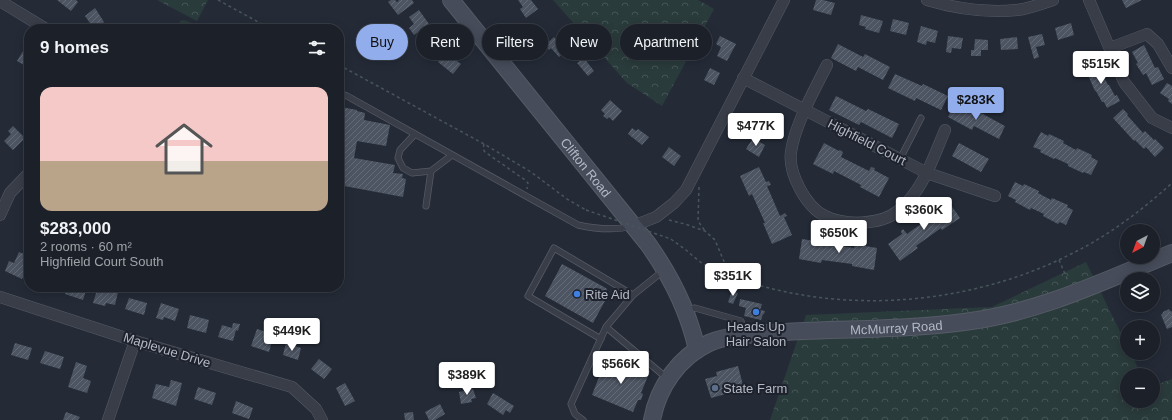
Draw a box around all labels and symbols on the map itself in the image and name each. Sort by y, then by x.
pin: $515K [1073,51,1129,85]
pin: $283K [948,87,1004,121]
pin: $477K [728,113,784,147]
street label: Highfield Court [825,116,909,168]
street label: Clifton Road [558,135,614,200]
pin: $360K [896,197,952,231]
pin: $650K [811,220,867,254]
north arrow [1120,224,1160,264]
pin: $351K [705,263,761,297]
place label: Rite Aid [585,287,630,302]
marker: Rite Aid [572,289,582,299]
marker: Heads Up Hair Salon [751,307,761,317]
street label: McMurray Road [850,317,943,337]
pin: $449K [264,318,320,352]
place label: Heads Up Hair Salon [726,319,786,349]
street label: Maplevue Drive [122,330,212,370]
pin: $566K [593,351,649,385]
pin: $389K [439,362,495,396]
place label: State Farm [723,381,787,396]
marker: State Farm [710,383,720,393]

